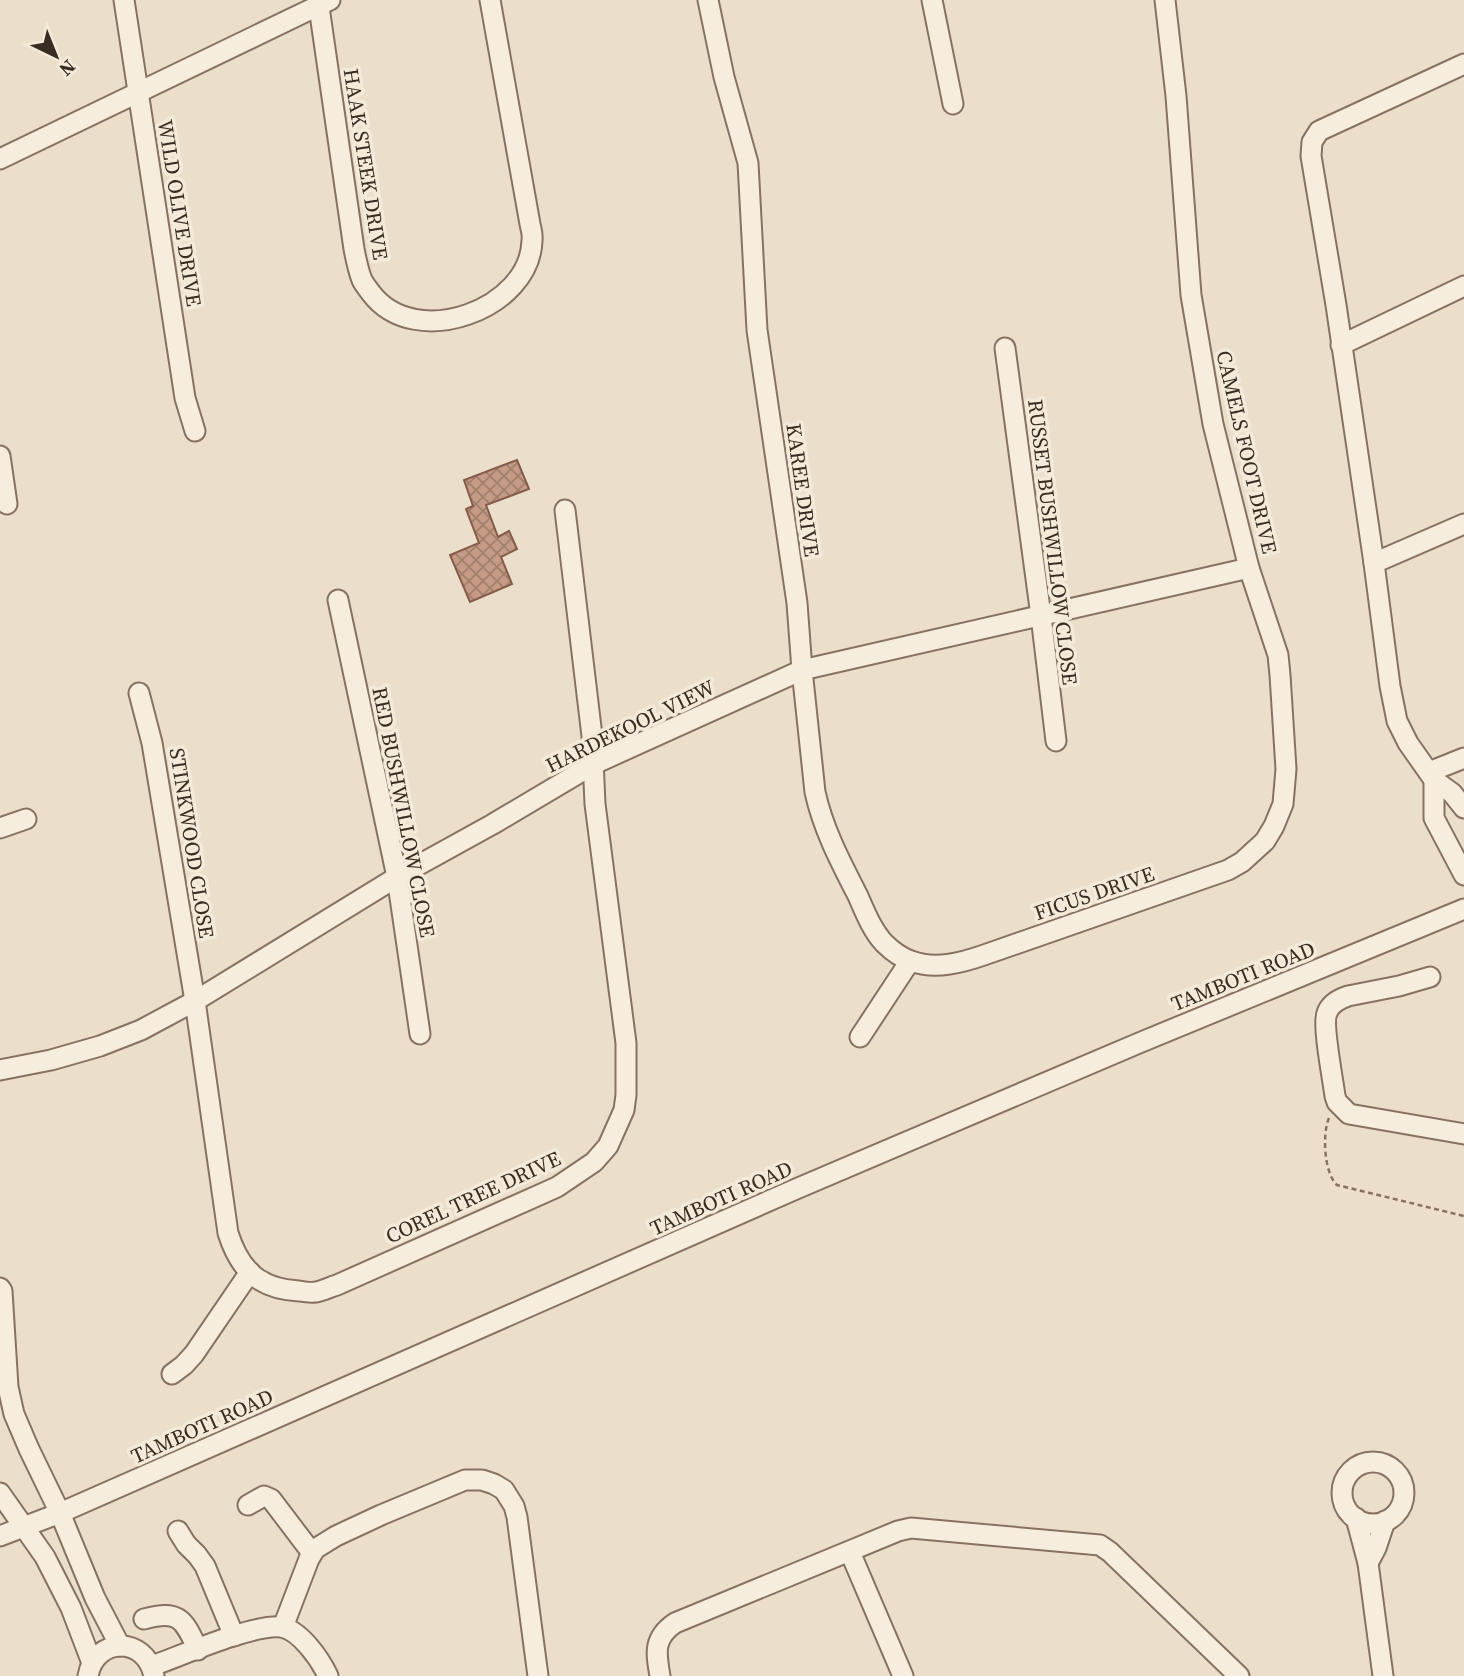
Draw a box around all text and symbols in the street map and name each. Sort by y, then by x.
north arrow [21,21,91,91]
text: N [54,54,82,83]
street label: HAAK STEEK DRIVE [337,66,395,262]
street label: WILD OLIVE DRIVE [151,118,209,308]
street label: CAMELS FOOT DRIVE [1210,348,1284,556]
street label: RUSSET BUSHWILLOW CLOSE [1021,398,1085,686]
street label: KAREE DRIVE [779,421,827,559]
street label: HARDEKOOL VIEW [541,672,720,780]
street label: RED BUSHWILLOW CLOSE [365,684,443,940]
street label: STINKWOOD CLOSE [163,746,221,940]
street label: FICUS DRIVE [1030,859,1158,927]
street label: TAMBOTI ROAD [1167,934,1319,1018]
street label: COREL TREE DRIVE [381,1144,565,1250]
street label: TAMBOTI ROAD [645,1154,797,1242]
street label: TAMBOTI ROAD [126,1382,278,1470]

